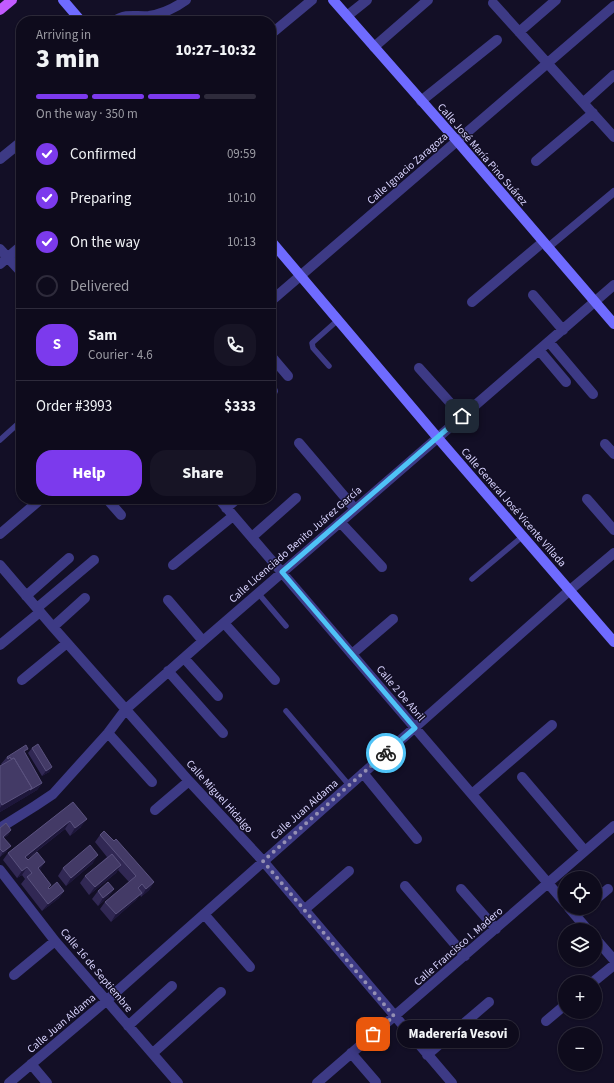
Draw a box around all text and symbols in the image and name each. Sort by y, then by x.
text: Arriving in [36,26,91,44]
text: 3 min [36,40,100,77]
text: 10:27–10:32 [175,40,256,61]
street label: Calle José María Pino Suárez [434,100,531,209]
text: On the way · 350 m [36,105,138,123]
street label: Calle Ignacio Zaragoza [364,129,451,208]
icon: check [36,143,58,165]
text: Confirmed [70,144,136,165]
text: 09:59 [227,145,256,163]
icon: check [36,187,58,209]
text: Preparing [70,188,131,209]
text: 10:10 [227,189,256,207]
icon: check [36,231,58,253]
text: On the way [70,232,140,253]
text: 10:13 [227,233,256,251]
text: Delivered [70,276,129,297]
button: phone [214,324,256,366]
text: Sam [88,325,117,346]
text: S [53,334,61,355]
text: Courier · 4.6 [88,346,153,364]
text: Order #3993 [36,396,112,417]
text: $333 [224,396,256,417]
pin [445,399,479,433]
icon: home [451,405,473,427]
street label: Calle General José Vicente Villada [458,445,570,570]
button: Help [36,450,142,496]
button: Share [150,450,256,496]
street label: Calle Licenciado Benito Juárez García [226,482,365,606]
street label: Calle 2 De Abril [373,662,429,725]
courier [366,733,406,773]
icon: bike [375,742,397,764]
street label: Calle Miguel Hidalgo [183,757,256,836]
street label: Calle Juan Aldama [267,776,341,843]
map controls [558,871,602,1071]
button: locate [558,871,602,915]
street label: Calle Francisco I. Madero [411,904,506,989]
button: layers [558,923,602,967]
street label: Calle 16 de Septiembre [57,925,137,1016]
button: + [558,975,602,1019]
street label: Calle Juan Aldama [24,990,99,1057]
pin [356,1017,390,1051]
callout: Maderería Vesovi [397,1020,519,1048]
icon: bag [362,1023,384,1045]
text: Maderería Vesovi [408,1025,508,1043]
button: − [558,1027,602,1071]

